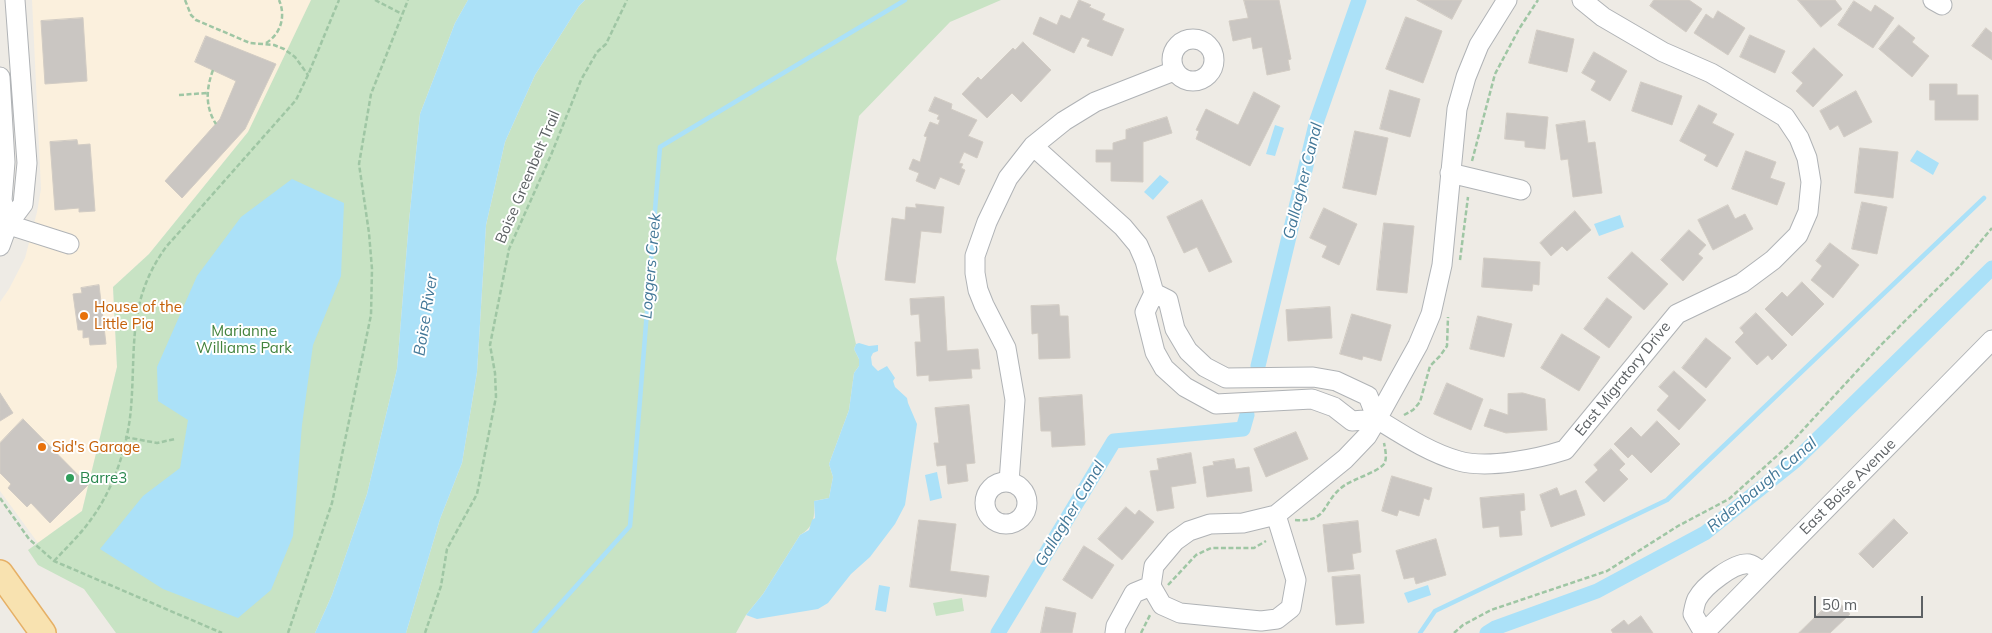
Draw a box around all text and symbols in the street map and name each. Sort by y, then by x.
street label: Boise Greenbelt Trail [492,108,564,246]
water label: Gallagher Canal [1279,121,1327,241]
water label: Loggers Creek [637,212,665,320]
water label: Boise River [410,273,442,357]
place label: House of the Little Pig [94,298,182,333]
marker: House of the Little Pig [78,310,90,322]
street label: East Migratory Drive [1571,318,1675,440]
park label: Marianne Williams Park [196,322,292,357]
water label: Ridenbaugh Canal [1703,434,1821,536]
street label: East Boise Avenue [1796,435,1900,539]
place label: Sid's Garage [52,438,140,456]
marker: Sid's Garage [36,441,48,453]
water label: Gallagher Canal [1031,458,1109,570]
place label: Barre3 [80,469,127,487]
marker: Barre3 [64,472,76,484]
scale bar [1817,586,1926,618]
text: 50 m [1822,595,1857,614]

